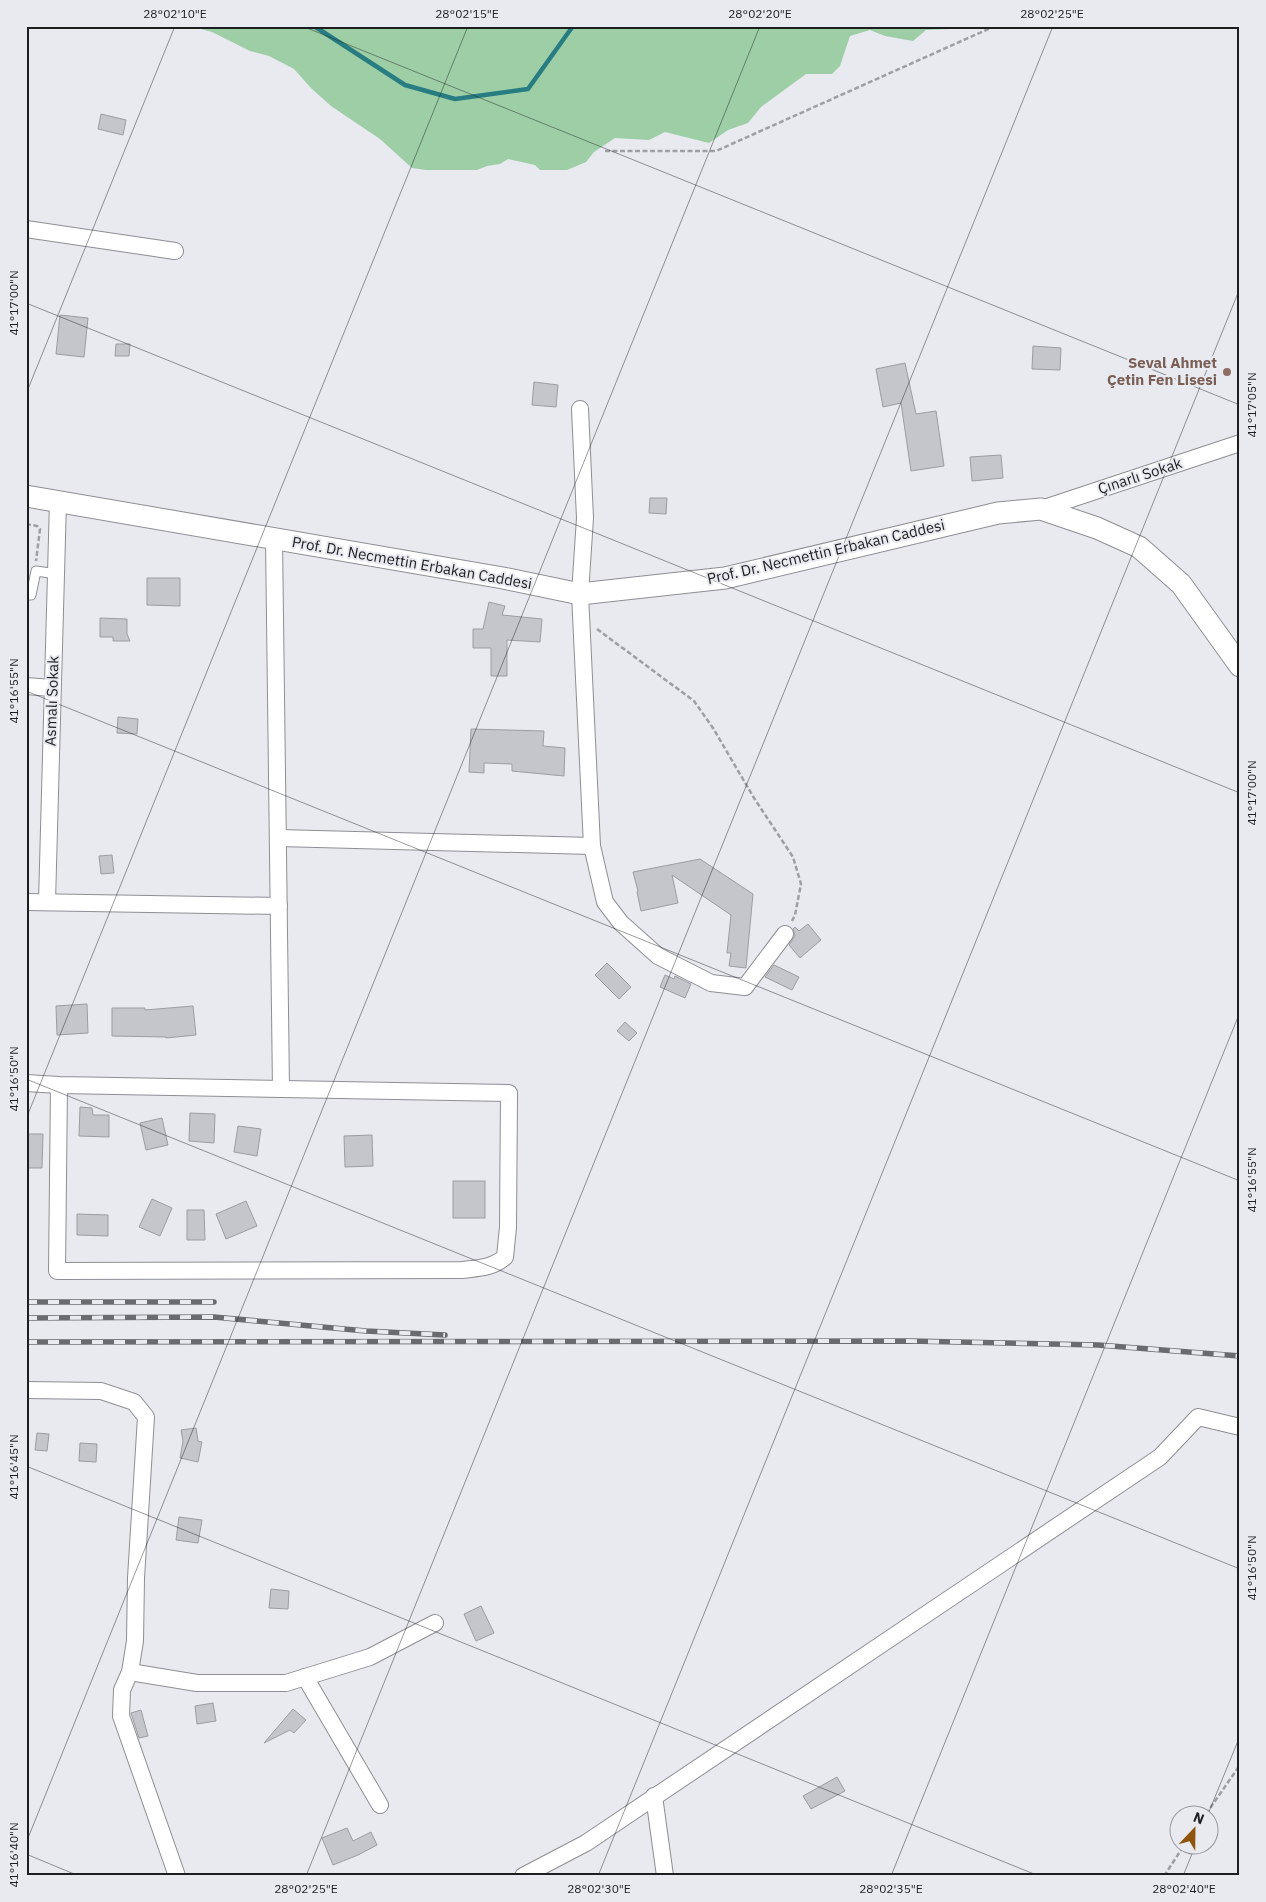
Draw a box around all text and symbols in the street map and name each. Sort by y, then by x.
text: 28°02'10"E [143,6,207,21]
text: 28°02'15"E [435,6,499,21]
text: 28°02'20"E [728,6,792,21]
text: 28°02'25"E [1020,6,1084,21]
text: 41°17'00"N [6,270,21,336]
place label: Seval Ahmet Çetin Fen Lisesi [1107,353,1217,389]
marker: Seval Ahmet Çetin Fen Lisesi [1221,366,1233,378]
text: 41°17'05"N [1244,372,1259,438]
street label: Çınarlı Sokak [1095,453,1184,498]
street label: Prof. Dr. Necmettin Erbakan Caddesi [705,515,947,588]
street label: Prof. Dr. Necmettin Erbakan Caddesi [291,532,534,593]
street label: Asmalı Sokak [40,655,63,746]
text: 41°16'55"N [6,658,21,724]
text: 41°17'00"N [1244,760,1259,826]
text: 41°16'50"N [6,1046,21,1112]
text: 41°16'55"N [1244,1147,1259,1213]
text: 41°16'45"N [6,1434,21,1500]
text: 41°16'50"N [1244,1535,1259,1601]
north arrow [1168,1804,1218,1854]
text: N [1191,1808,1207,1828]
text: 41°16'40"N [6,1822,21,1888]
text: 28°02'25"E [274,1881,338,1896]
text: 28°02'30"E [567,1881,631,1896]
text: 28°02'35"E [859,1881,923,1896]
text: 28°02'40"E [1152,1881,1216,1896]

